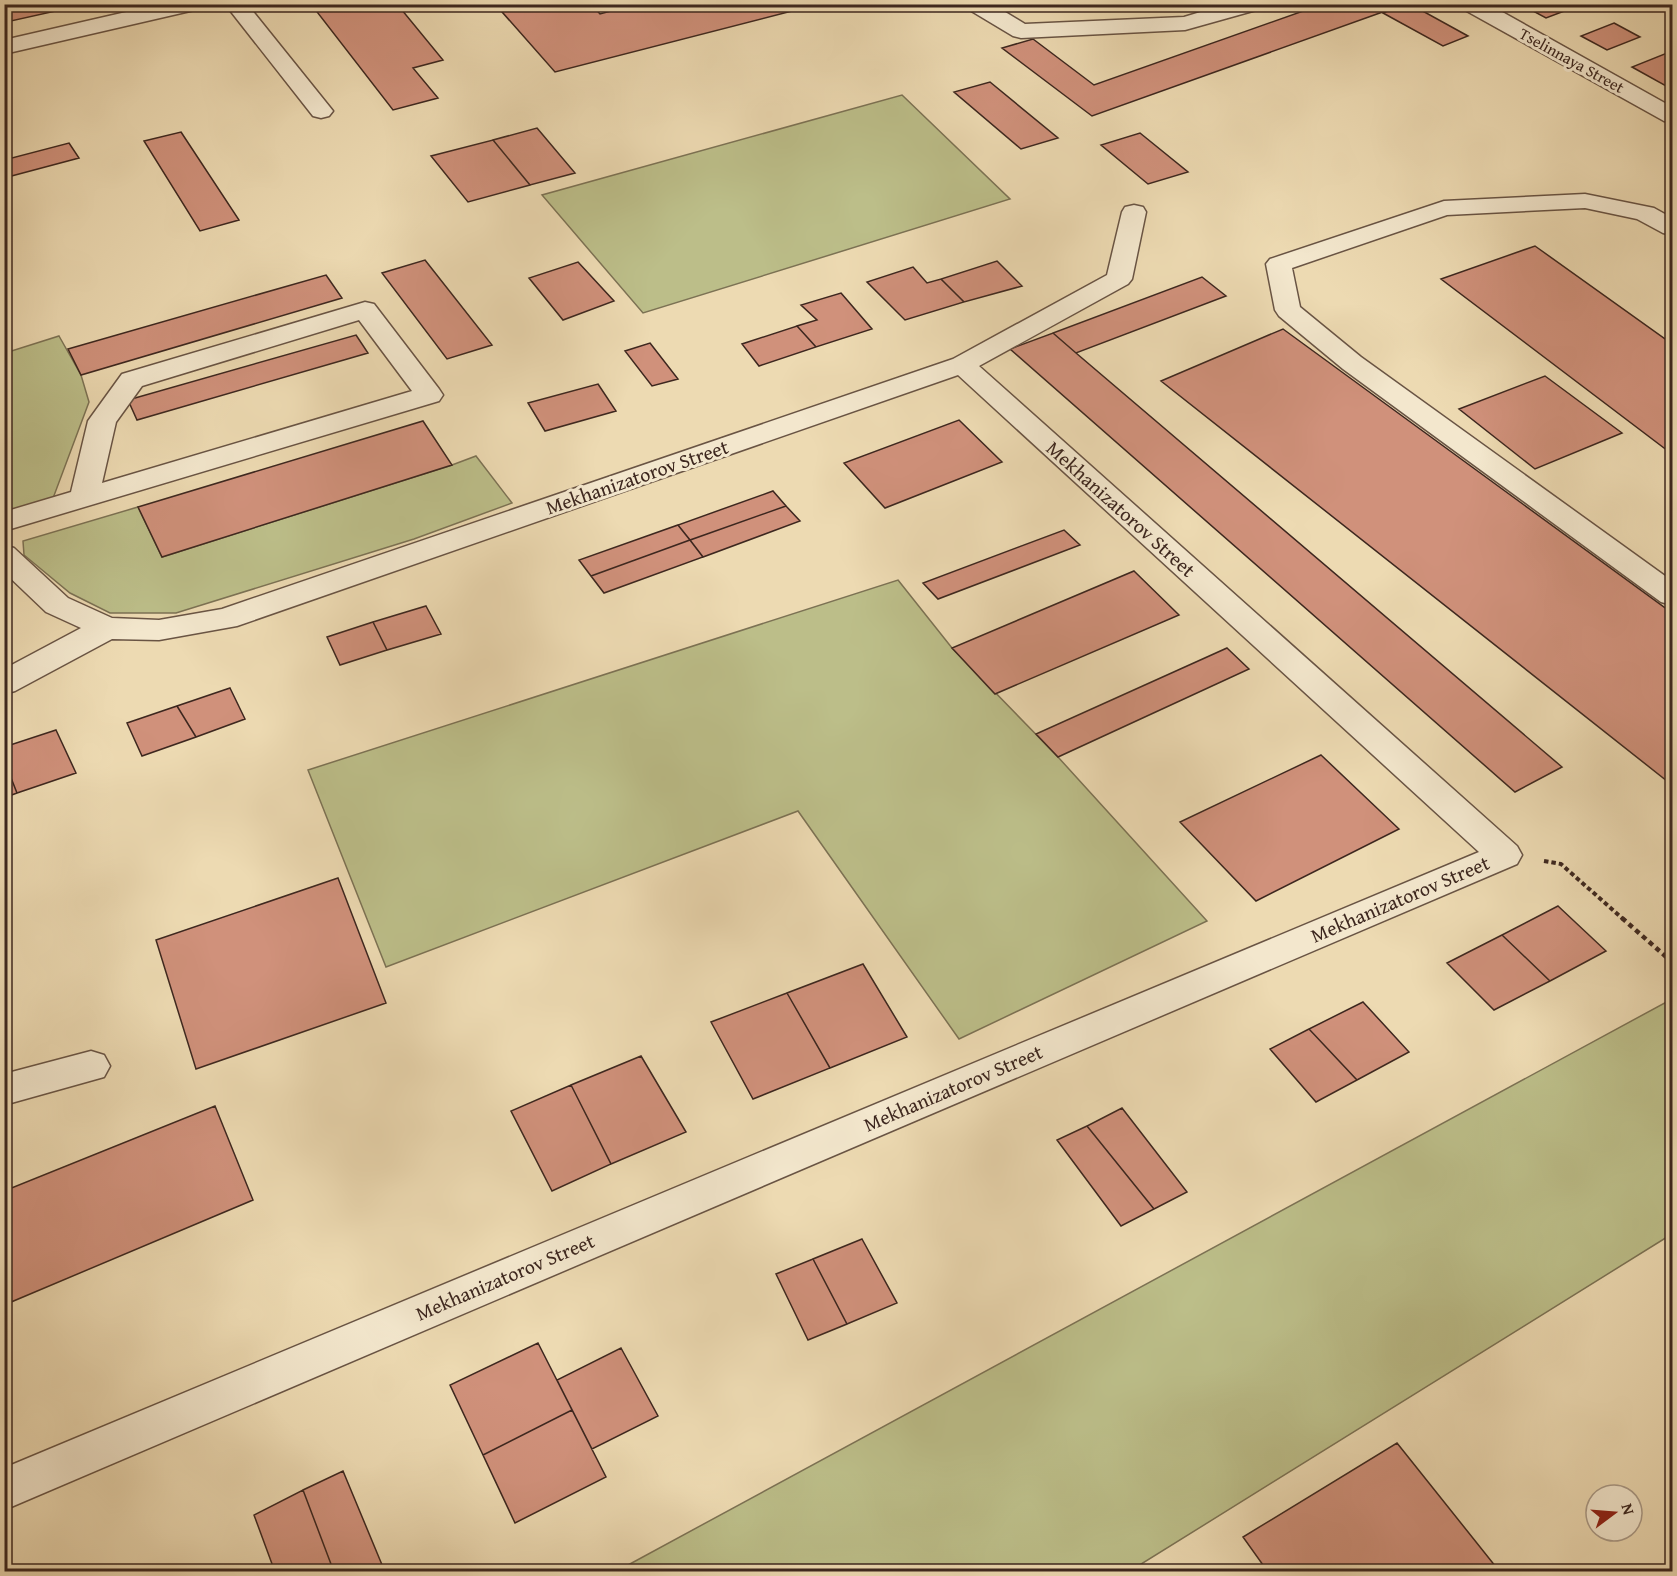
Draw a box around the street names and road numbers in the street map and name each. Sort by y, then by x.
street label: Tselinnaya Street [1515,21,1629,99]
street label: Mekhanizatorov Street [542,432,732,521]
street label: Mekhanizatorov Street [1040,434,1202,584]
street label: Mekhanizatorov Street [1306,848,1494,949]
street label: Mekhanizatorov Street [859,1037,1047,1138]
street label: Mekhanizatorov Street [411,1226,599,1327]

